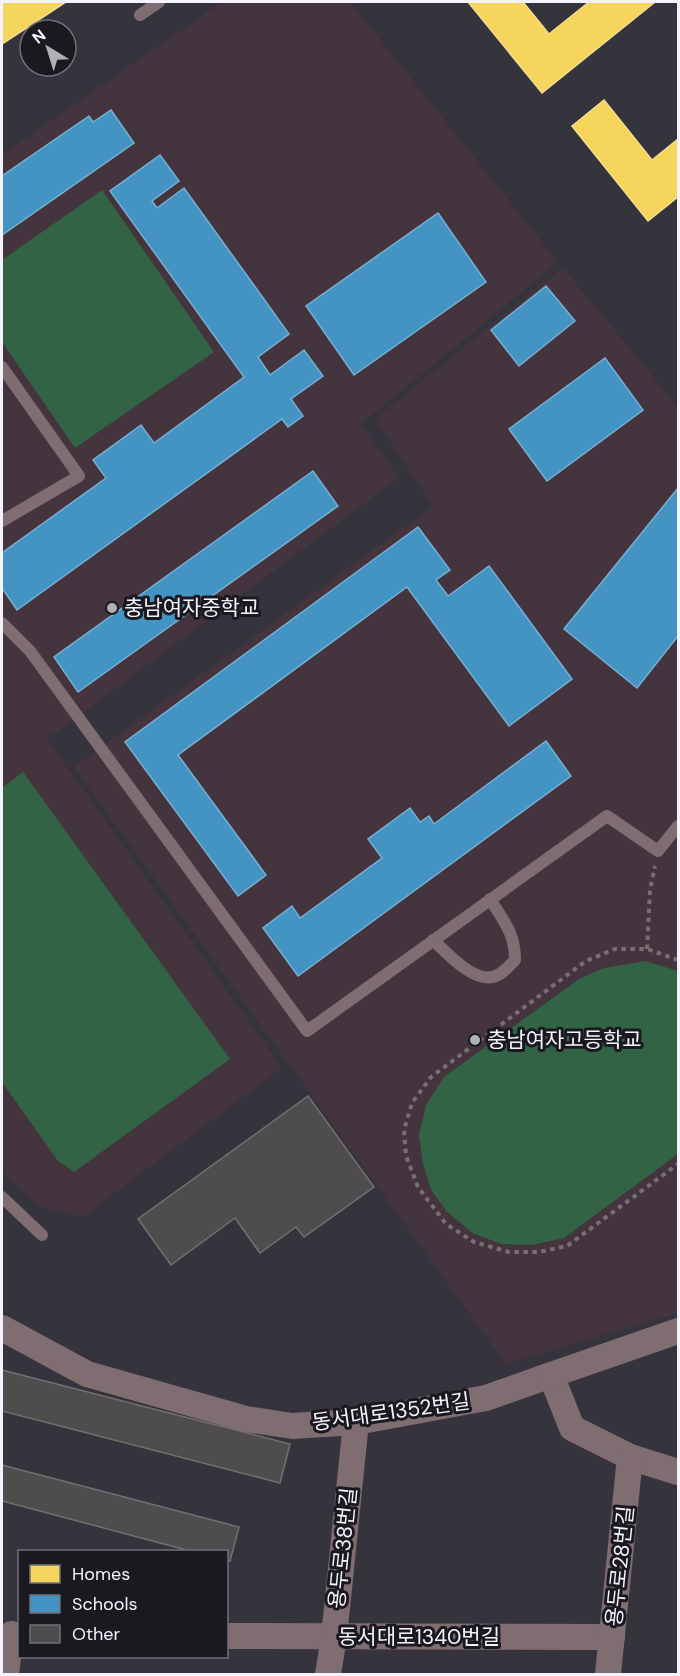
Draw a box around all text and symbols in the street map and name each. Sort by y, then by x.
north arrow [18,18,78,78]
text: N [28,25,50,48]
place label: 충남여자중학교 [124,594,259,622]
marker: 충남여자중학교 [105,601,119,615]
place label: 충남여자고등학교 [487,1026,642,1054]
marker: 충남여자고등학교 [468,1033,482,1047]
street label: 동서대로1352번길 [310,1387,472,1437]
street label: 용두로38번길 [323,1486,363,1610]
street label: 용두로28번길 [600,1504,640,1628]
legend [18,1550,228,1658]
text: Homes [72,1562,130,1586]
text: Schools [72,1592,137,1616]
text: Other [72,1622,121,1646]
street label: 동서대로1340번길 [338,1623,500,1651]

